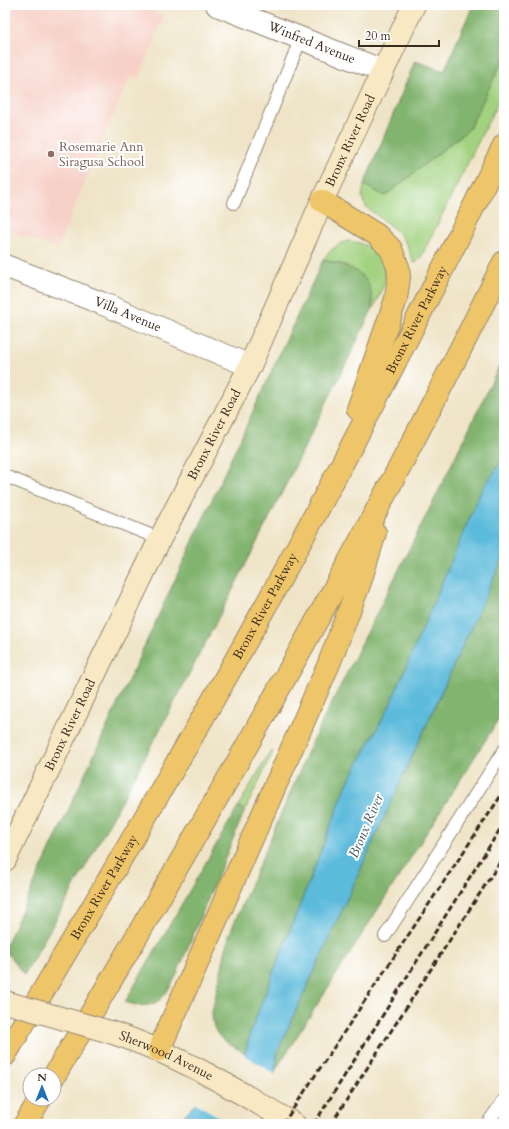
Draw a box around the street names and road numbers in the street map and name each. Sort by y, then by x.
street label: Winfred Avenue [264,17,358,68]
street label: Bronx River Road [321,92,380,190]
street label: Bronx River Parkway [382,262,452,377]
street label: Villa Avenue [92,292,164,337]
street label: Bronx River Road [183,386,245,483]
street label: Bronx River Parkway [229,549,302,663]
street label: Bronx River Road [40,676,100,774]
street label: Bronx River Parkway [66,831,142,943]
street label: Sherwood Avenue [117,1027,216,1085]

